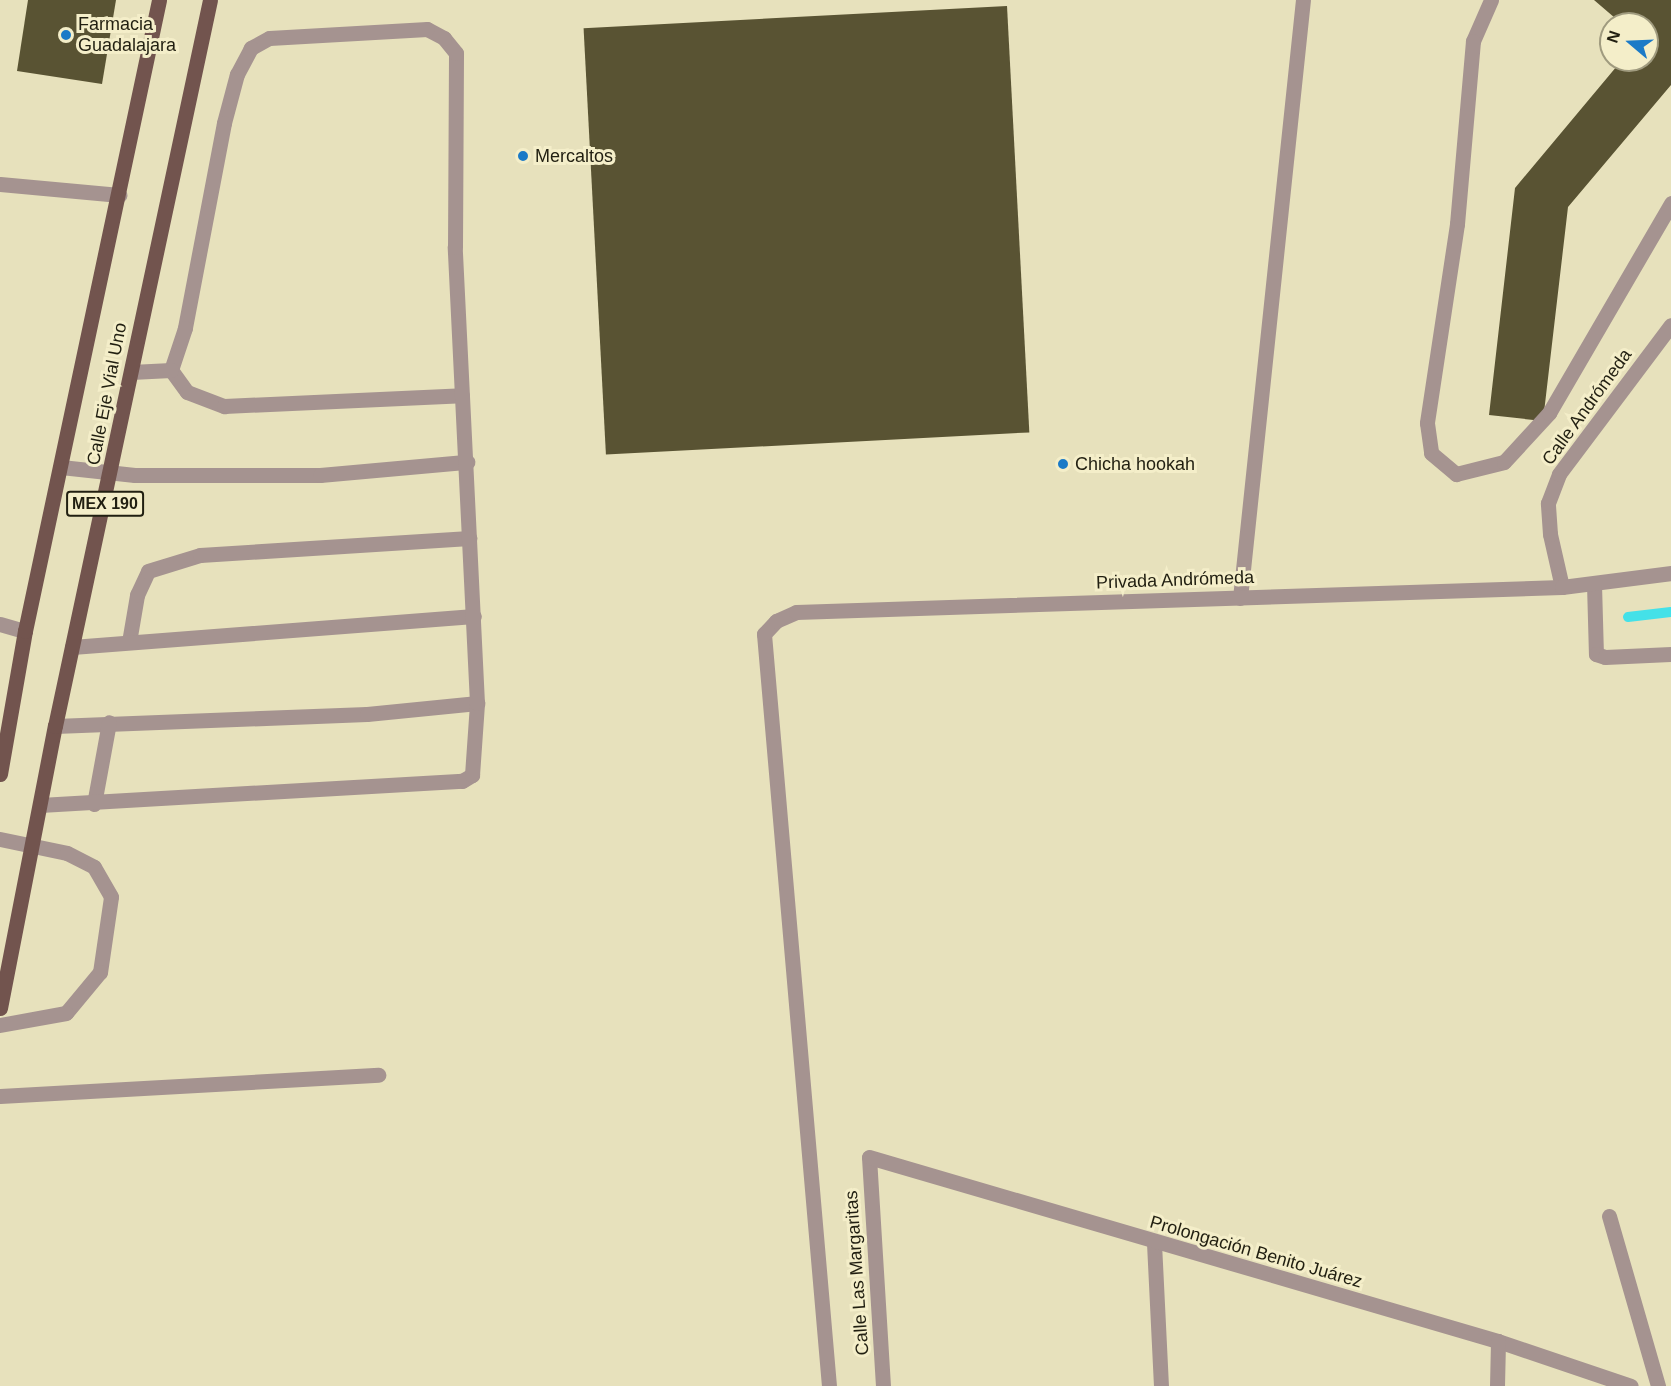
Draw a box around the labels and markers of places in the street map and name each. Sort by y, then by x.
place label: Farmacia Guadalajara [78,14,176,57]
marker: Farmacia Guadalajara [59,28,73,42]
place label: Mercaltos [535,145,613,167]
marker: Mercaltos [516,149,530,163]
place label: Chicha hookah [1075,453,1195,475]
marker: Chicha hookah [1056,457,1070,471]

